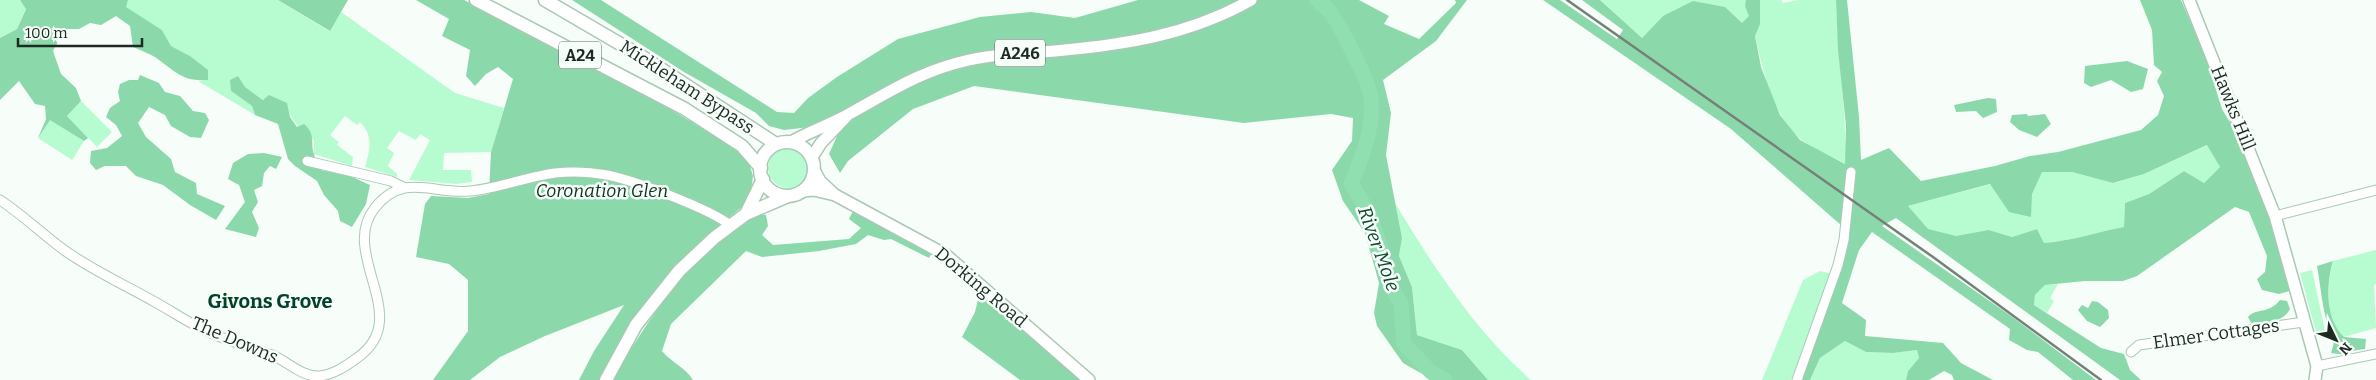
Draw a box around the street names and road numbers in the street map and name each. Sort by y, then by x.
street label: Mickleham Bypass [616,35,758,139]
road number: A246 [995,40,1045,66]
road number: A24 [559,42,601,68]
street label: Hawks Hill [2206,62,2260,154]
street label: Dorking Road [930,242,1032,332]
street label: The Downs [188,312,282,368]
street label: Elmer Cottages [2151,314,2281,354]

